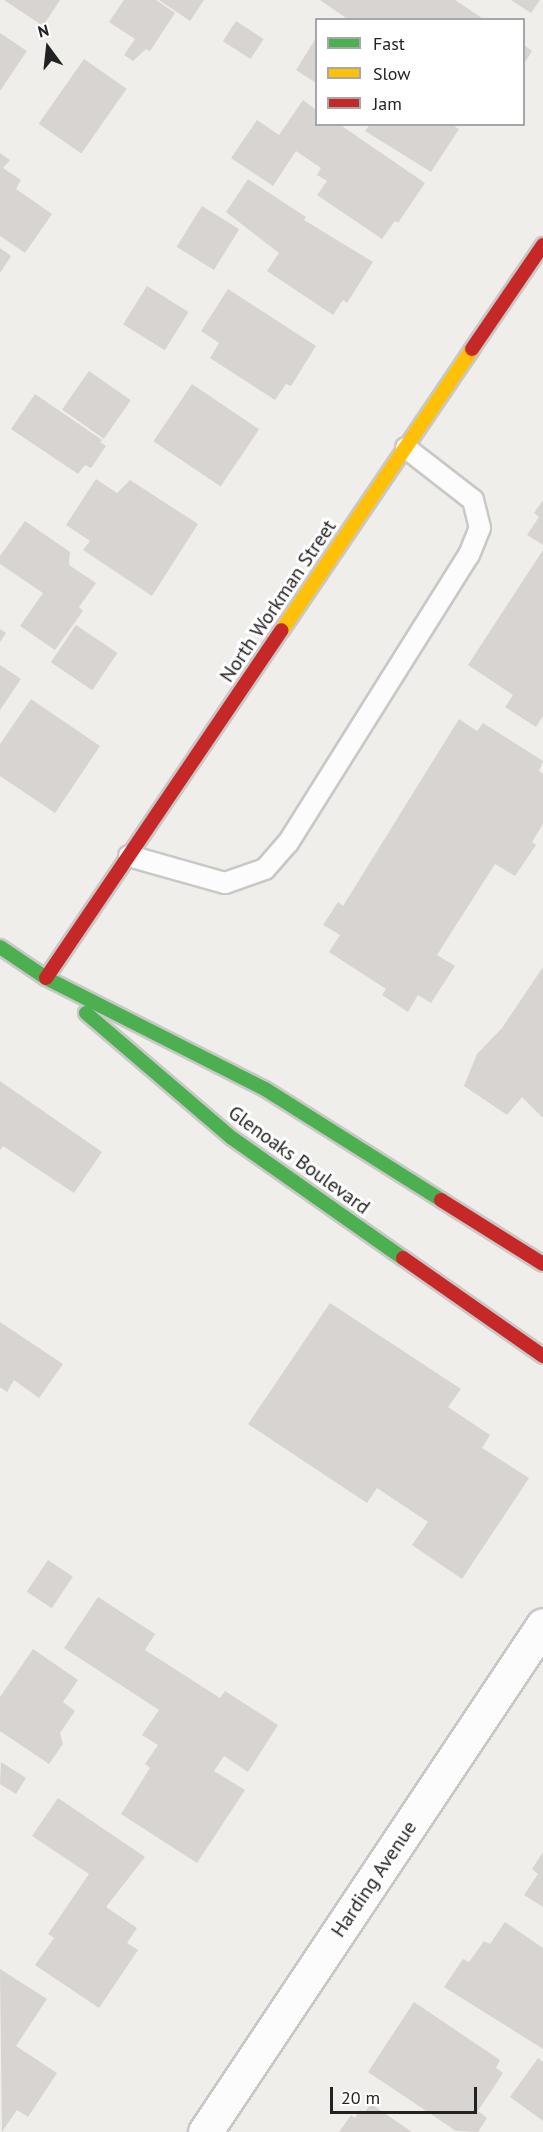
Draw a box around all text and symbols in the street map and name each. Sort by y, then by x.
north arrow [18,18,78,78]
legend [315,18,525,126]
text: N [36,20,51,42]
text: Fast [373,32,405,55]
text: Slow [373,62,411,85]
text: Jam [373,92,402,115]
street label: North Workman Street [215,515,341,687]
street label: Glenoaks Boulevard [224,1101,374,1219]
street label: Harding Avenue [326,1816,422,1942]
scale bar [333,2075,480,2113]
text: 20 m [341,2086,380,2109]

